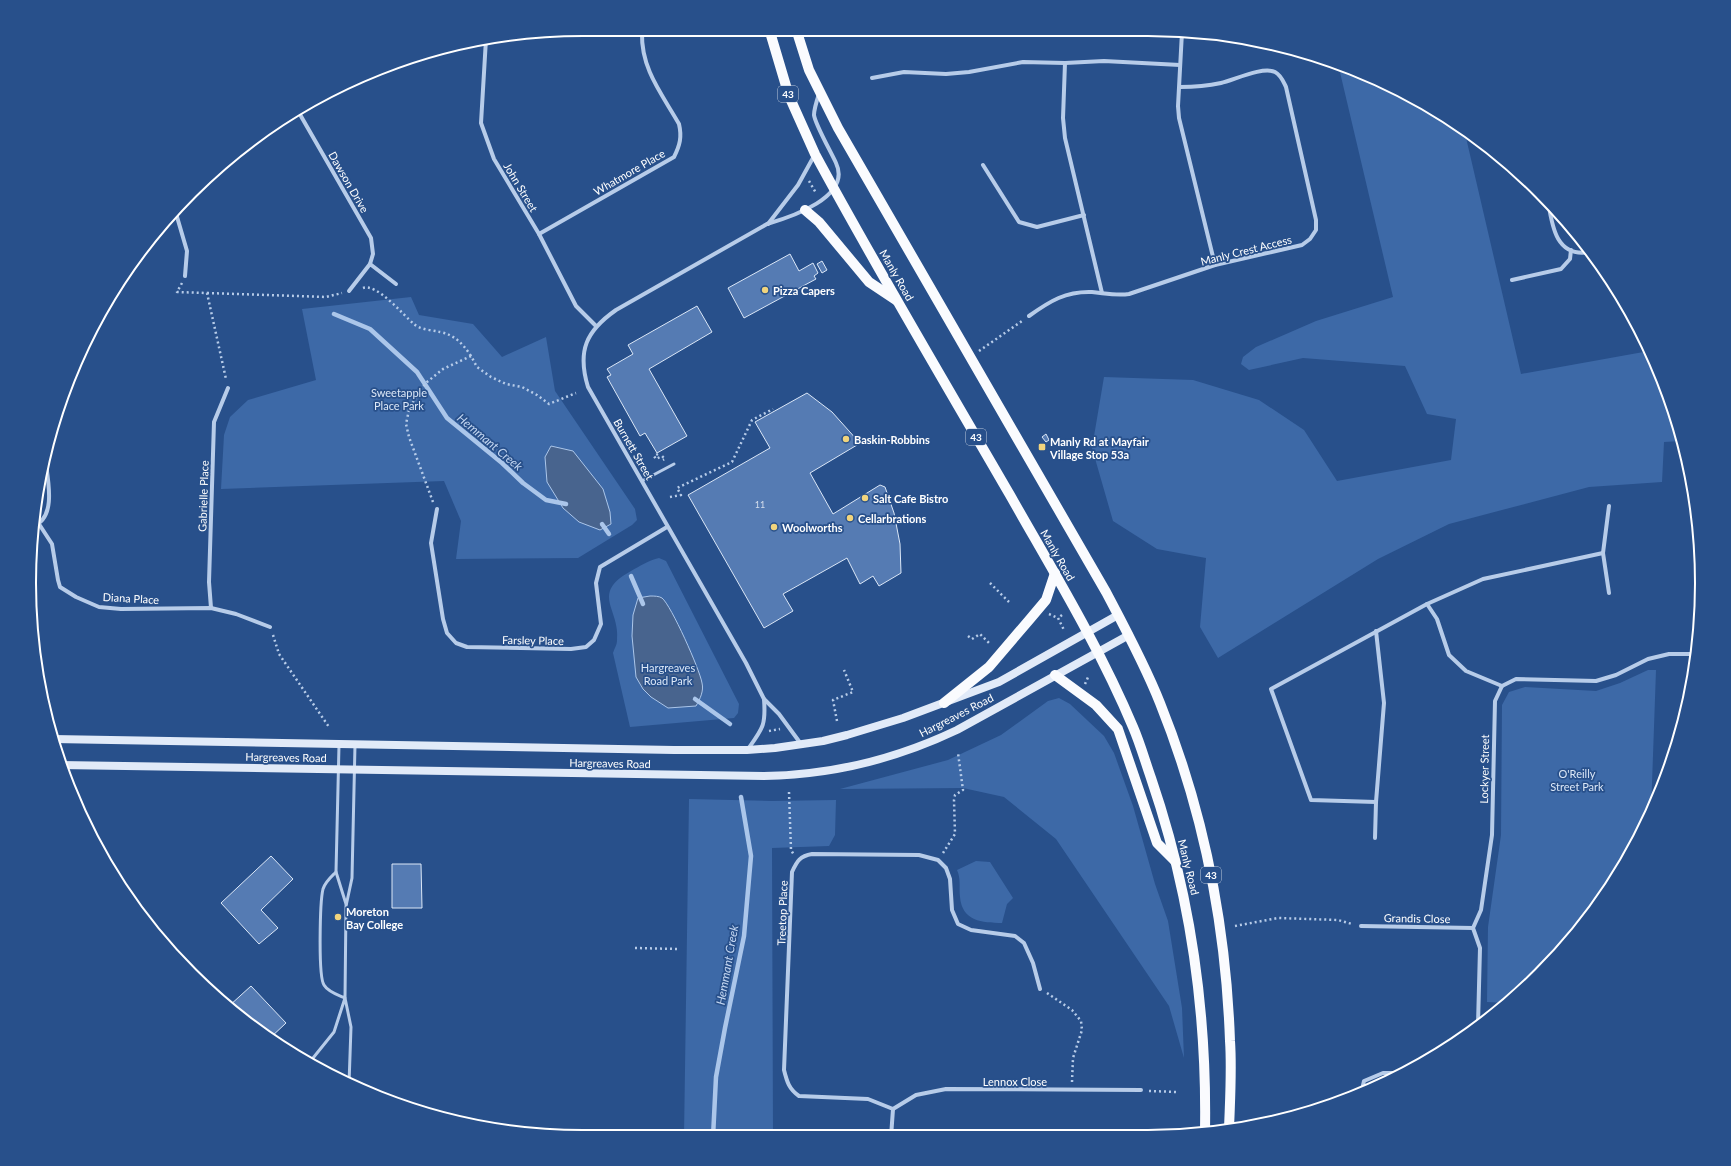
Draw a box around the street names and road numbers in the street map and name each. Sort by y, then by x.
road number: 43 [778,86,798,102]
street label: Whatmore Place [591,146,667,198]
street label: Dawson Drive [326,149,372,215]
street label: John Street [501,160,541,214]
street label: Manly Crest Access [1199,232,1293,268]
street label: Manly Road [877,247,917,303]
street label: Burnett Street [611,416,657,482]
road number: 43 [966,429,986,445]
street label: Gabrielle Place [195,460,211,532]
street label: Manly Road [1038,527,1078,583]
street label: Diana Place [103,590,160,606]
street label: Farsley Place [502,633,564,647]
street label: Hargreaves Road [917,691,995,739]
street label: Lockyer Street [1477,734,1491,804]
street label: Hargreaves Road [245,750,327,764]
street label: Hargreaves Road [569,756,651,770]
street label: Manly Road [1176,838,1202,896]
road number: 43 [1201,867,1221,883]
street label: Treetop Place [774,880,790,946]
street label: Grandis Close [1384,911,1451,925]
street label: Lennox Close [983,1075,1047,1088]

